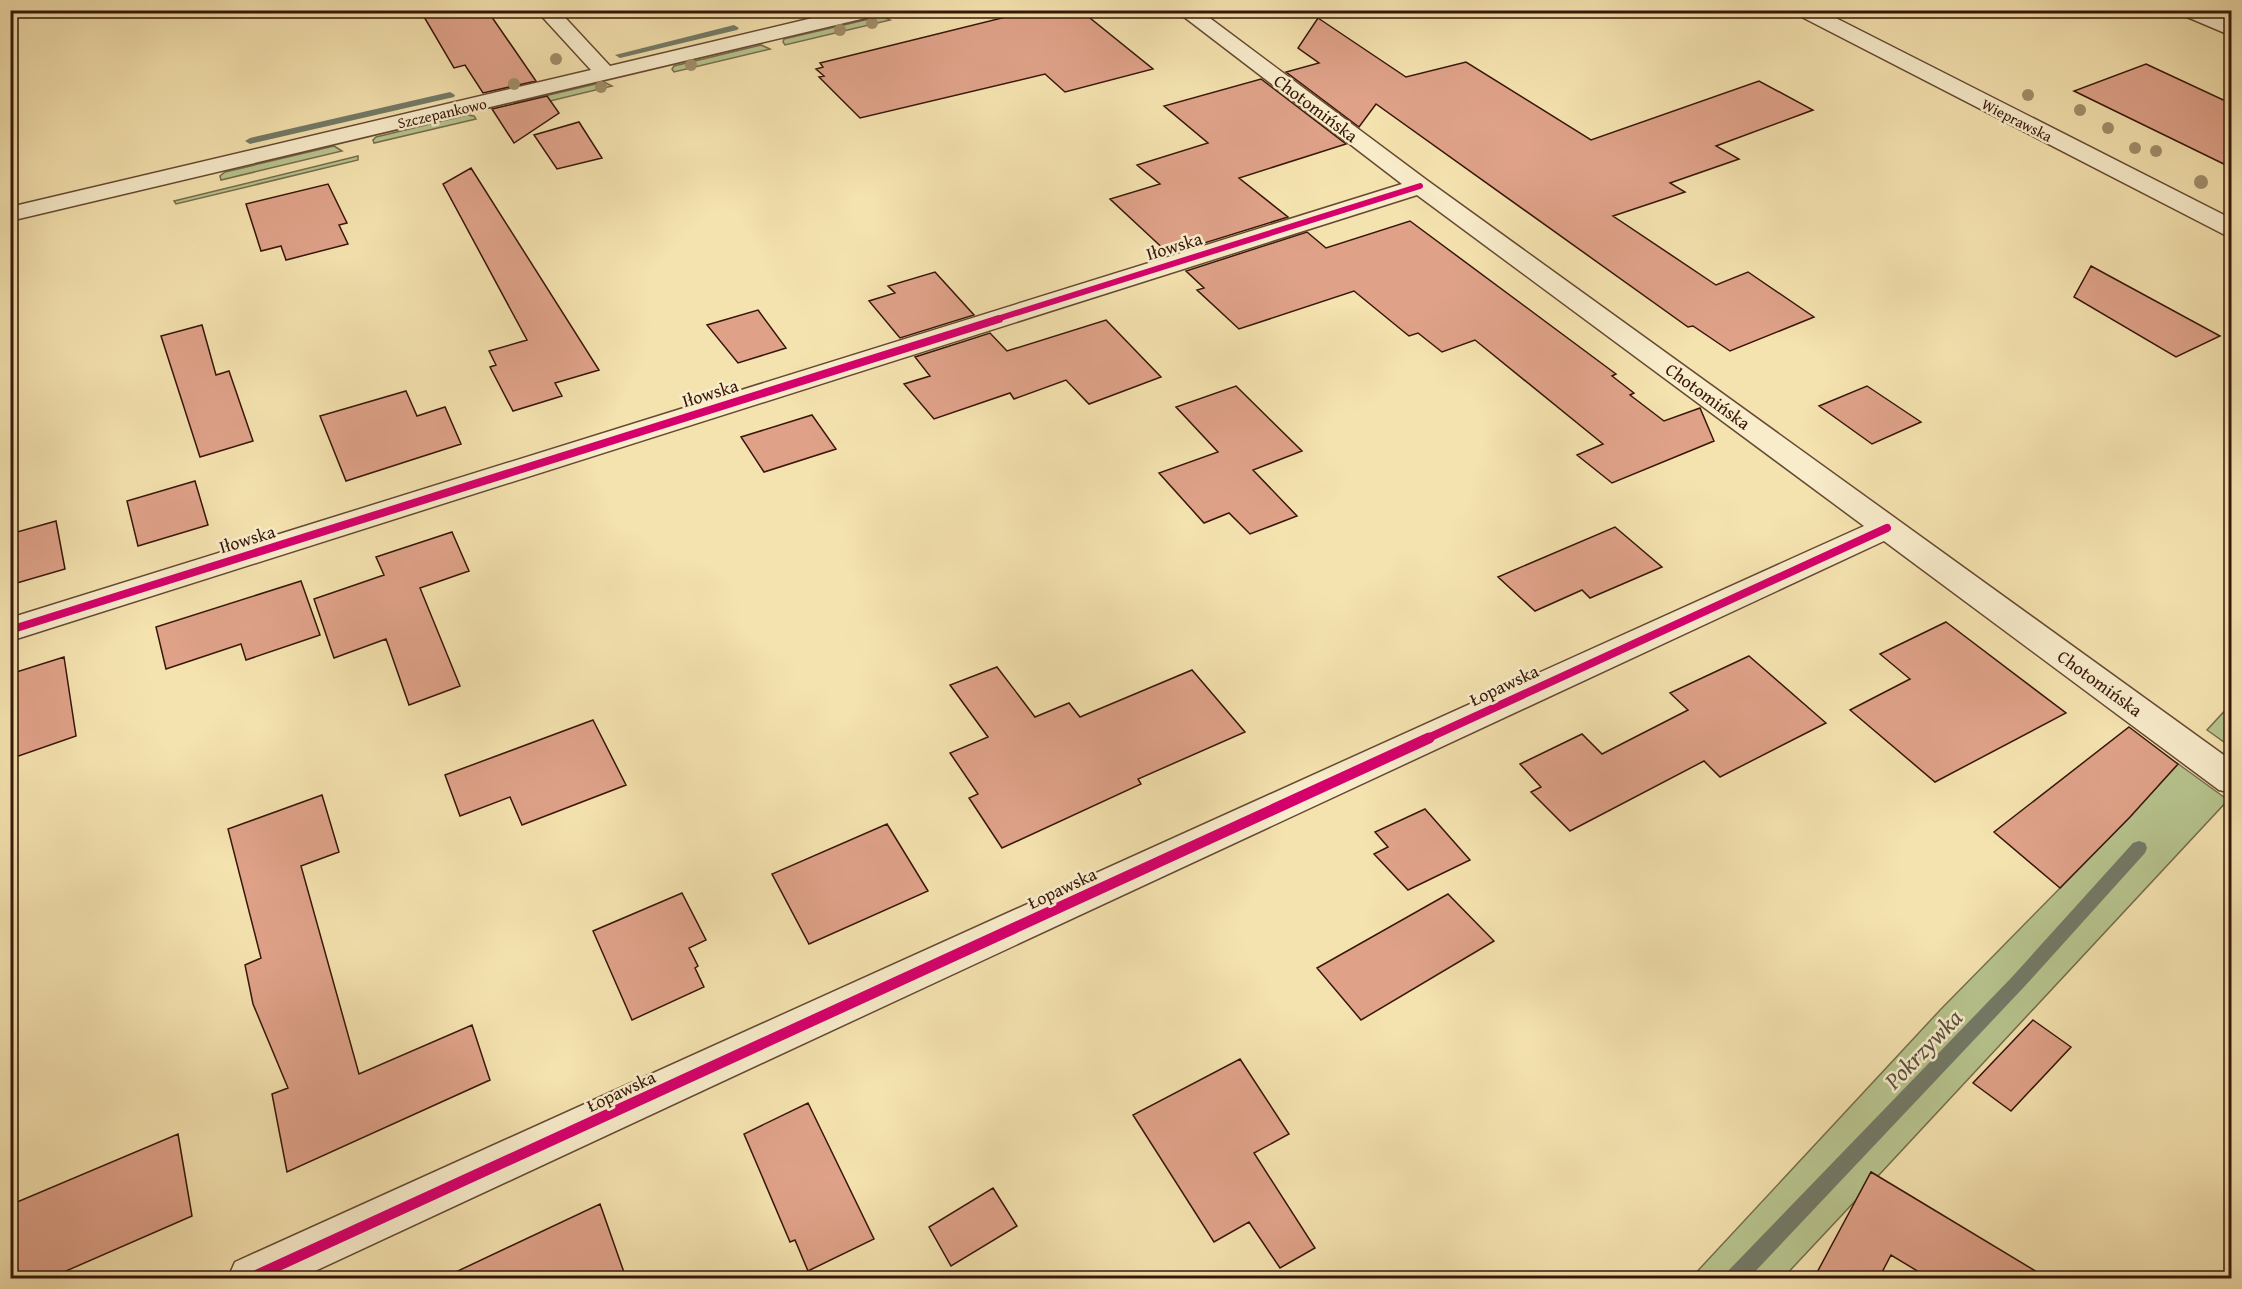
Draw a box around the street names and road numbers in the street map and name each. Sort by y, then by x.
street label: Chotomińska [1268,67,1364,149]
street label: Szczepankowo [396,93,489,133]
street label: Wieprawska [1978,93,2056,147]
street label: Iłowska [1143,225,1206,267]
street label: Chotomińska [1660,356,1756,436]
street label: Iłowska [679,372,742,414]
street label: Iłowska [216,518,279,560]
street label: Chotomińska [2052,643,2148,723]
street label: Łopawska [1465,657,1543,713]
street label: Łopawska [1023,860,1101,916]
street label: Łopawska [582,1063,660,1119]

